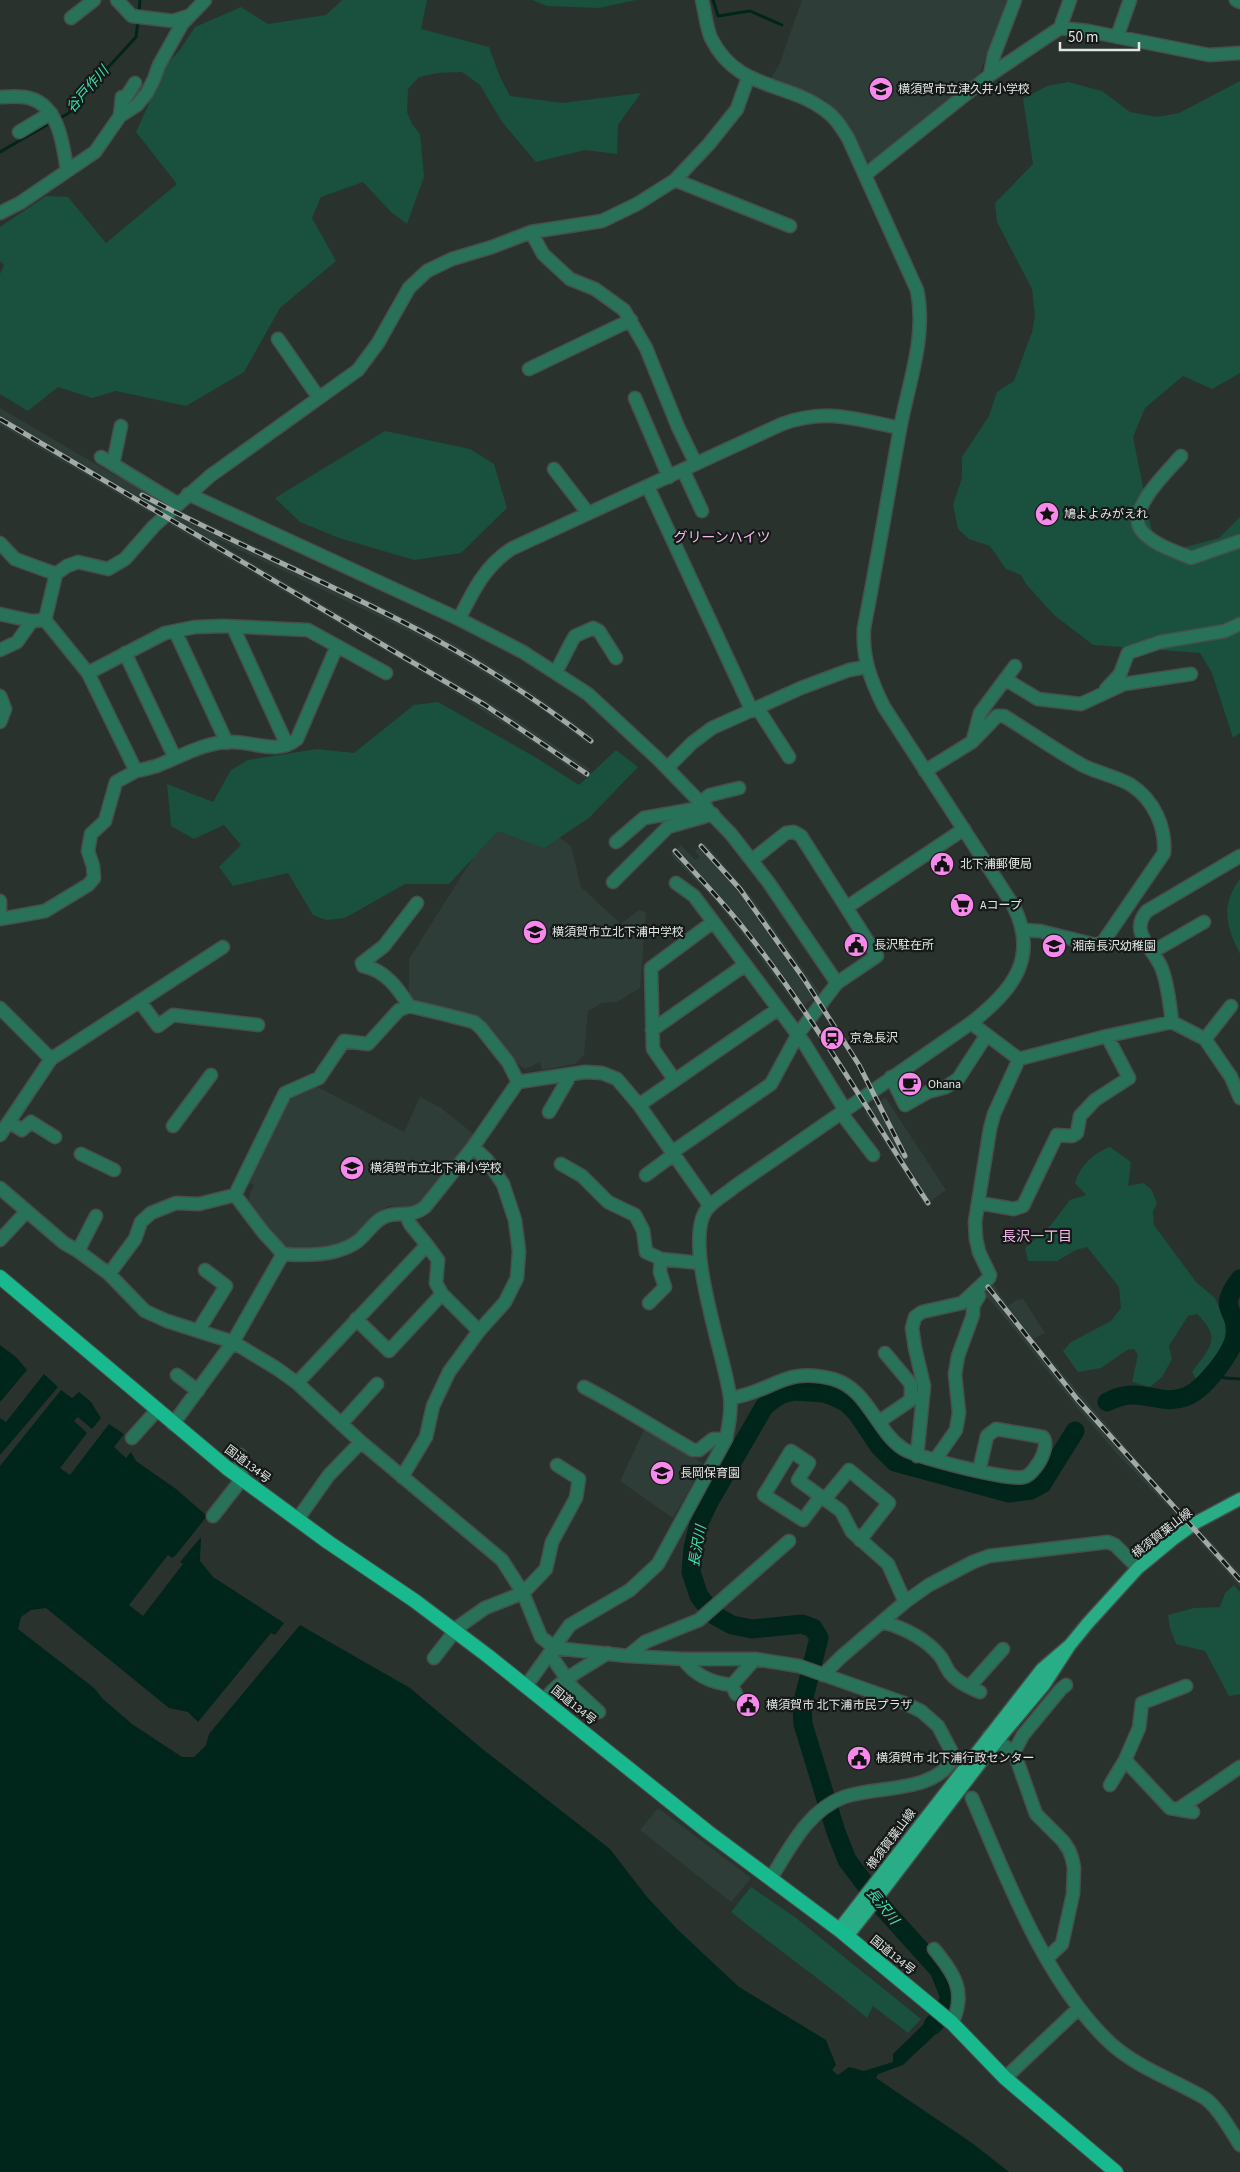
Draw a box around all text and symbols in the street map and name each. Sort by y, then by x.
scale bar [1060,20,1139,52]
text: 50 m [1068,27,1098,48]
water label: 谷戸作川 [62,60,115,117]
school or university icon: 横須賀市立津久井小学校 [868,76,894,102]
place label: 横須賀市立津久井小学校 [898,81,1030,98]
place icon: 鳩よよみがえれ [1034,501,1060,527]
place label: 鳩よよみがえれ [1064,506,1148,523]
district label: グリーンハイツ [673,528,771,548]
public building icon: 北下浦郵便局 [929,851,955,877]
place label: 北下浦郵便局 [960,856,1032,873]
supermarket icon: Aコープ [949,892,975,918]
place label: Aコープ [980,897,1022,914]
school or university icon: 横須賀市立北下浦中学校 [522,919,548,945]
place label: 横須賀市立北下浦中学校 [552,924,684,941]
public building icon: 長沢駐在所 [843,932,869,958]
school or university icon: 湘南長沢幼稚園 [1041,933,1067,959]
place label: 長沢駐在所 [874,937,934,954]
place label: 湘南長沢幼稚園 [1072,938,1156,955]
station icon: 京急長沢 [819,1025,845,1051]
place label: 京急長沢 [850,1030,898,1047]
cafe icon: Ohana [897,1071,923,1097]
place label: Ohana [928,1076,961,1093]
school or university icon: 横須賀市立北下浦小学校 [339,1155,365,1181]
place label: 横須賀市立北下浦小学校 [370,1160,502,1177]
district label: 長沢一丁目 [1002,1227,1072,1247]
street label: 国道134号 [221,1441,274,1487]
school or university icon: 長岡保育園 [649,1460,675,1486]
place label: 長岡保育園 [680,1465,740,1482]
street label: 横須賀葉山線 [1129,1505,1196,1562]
water label: 長沢川 [684,1522,712,1569]
street label: 国道134号 [547,1682,600,1729]
public building icon: 横須賀市 北下浦市民プラザ [735,1692,761,1718]
place label: 横須賀市 北下浦市民プラザ [766,1697,912,1714]
public building icon: 横須賀市 北下浦行政センター [846,1745,872,1771]
place label: 横須賀市 北下浦行政センター [876,1750,1034,1767]
street label: 横須賀葉山線 [863,1805,920,1873]
water label: 長沢川 [861,1884,904,1931]
street label: 国道134号 [866,1932,919,1979]

